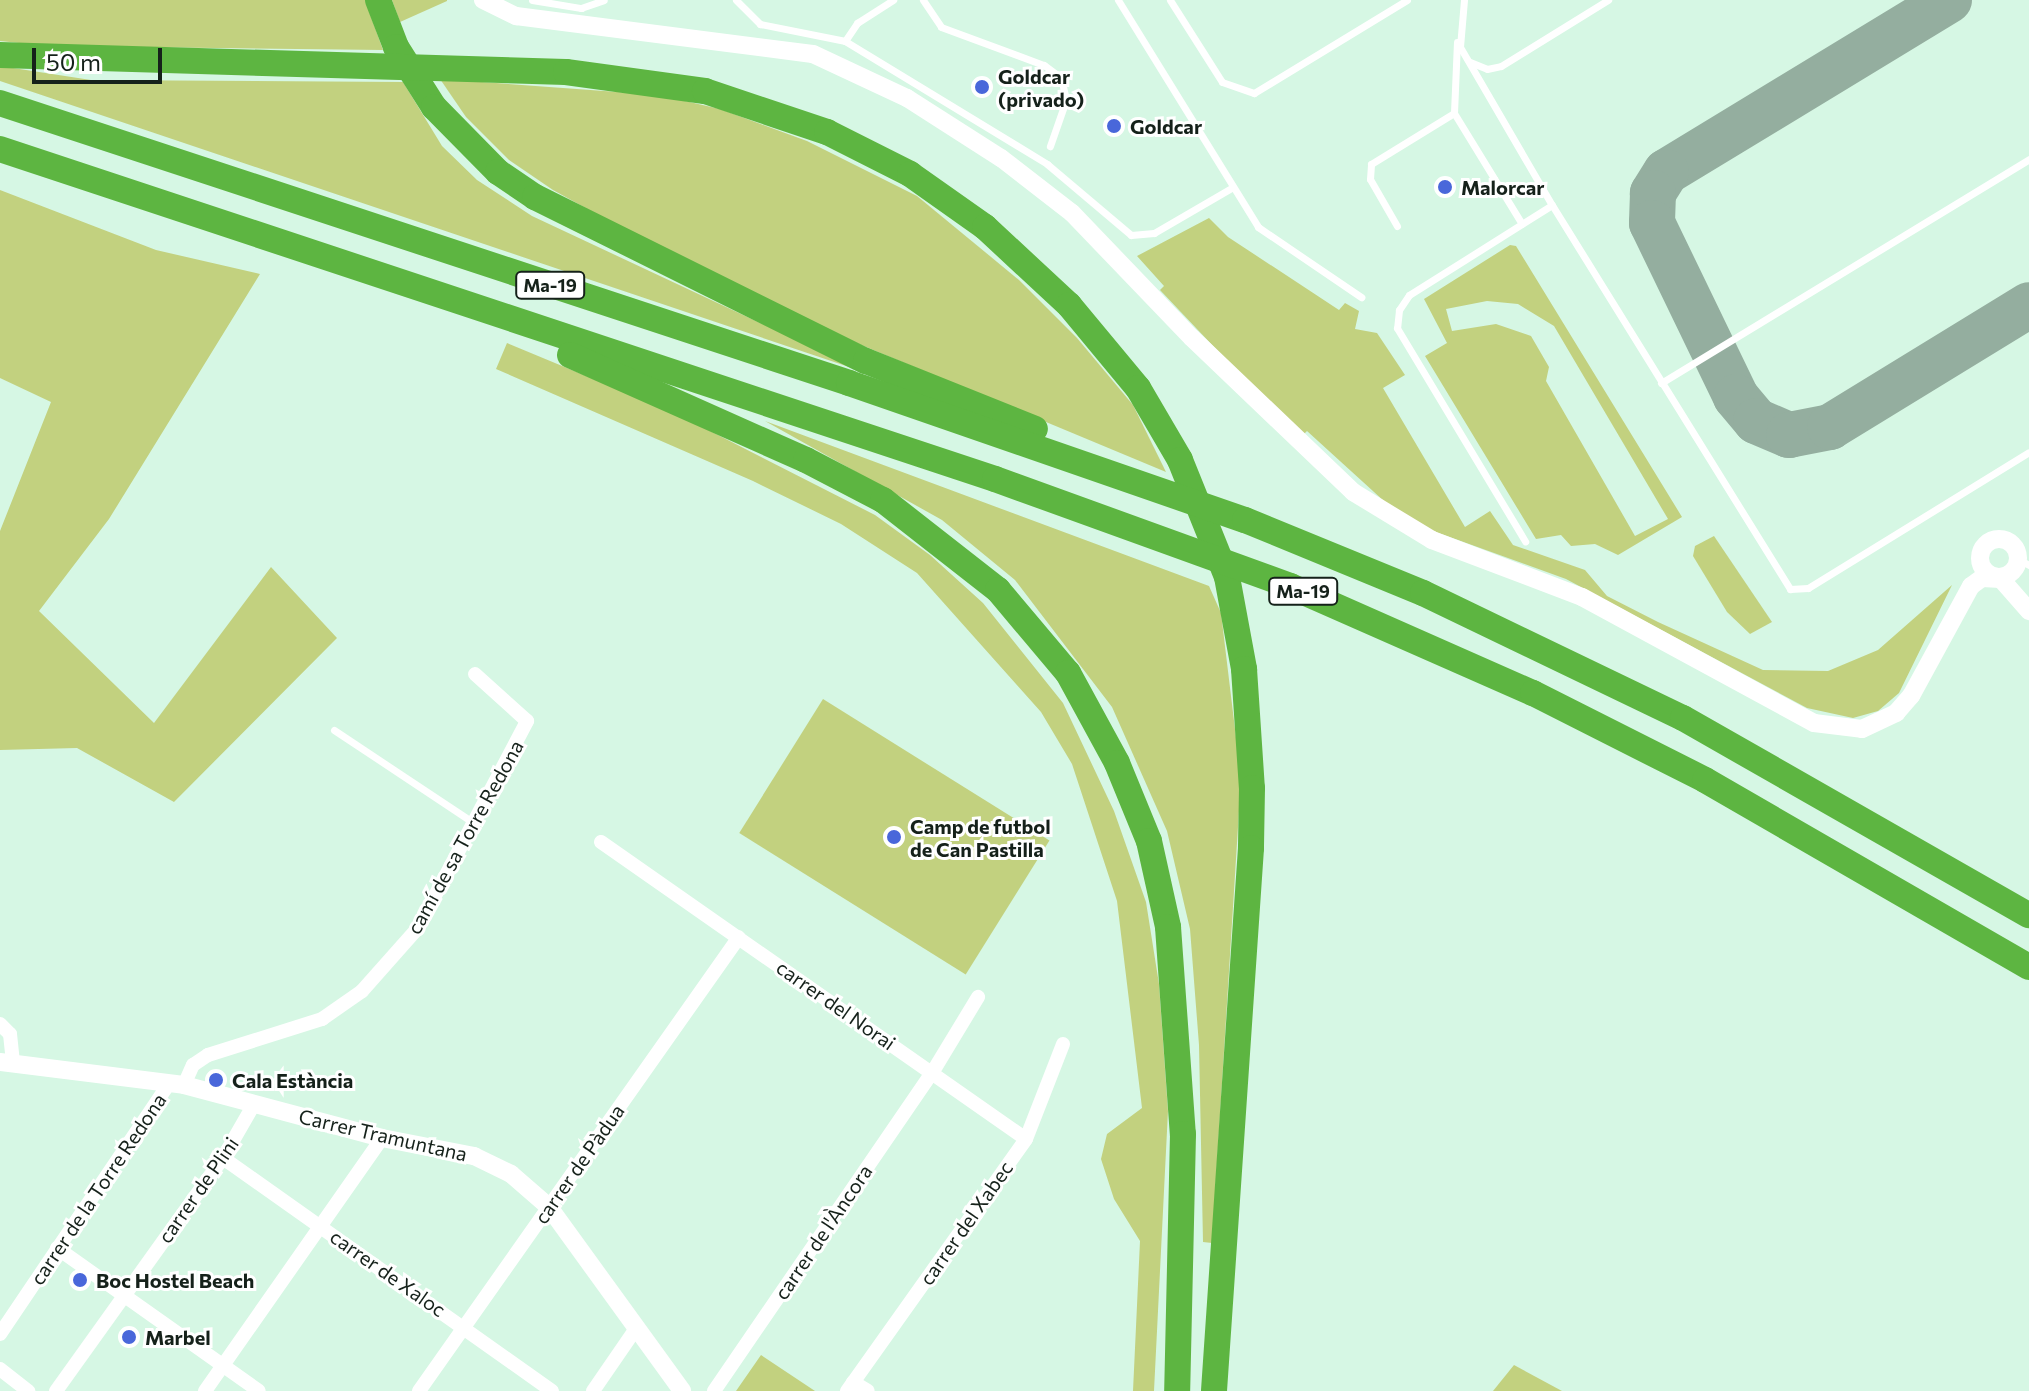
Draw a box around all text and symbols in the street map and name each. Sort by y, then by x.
scale bar [36,32,166,82]
text: 50 m [46,47,101,76]
place label: Goldcar (privado) [998,64,1084,111]
marker: Goldcar (privado) [973,78,991,96]
place label: Goldcar [1130,114,1202,138]
marker: Goldcar [1105,117,1123,135]
place label: Malorcar [1461,175,1544,199]
marker: Malorcar [1436,178,1454,196]
road number: Ma-19 [514,271,586,299]
road number: Ma-19 [1267,577,1339,605]
street label: camí de sa Torre Redona [402,736,528,938]
place label: Camp de futbol de Can Pastilla [910,814,1051,861]
marker: Camp de futbol de Can Pastilla [885,828,903,846]
street label: carrer del Norai [772,955,900,1055]
place label: Cala Estància [232,1068,353,1092]
marker: Cala Estància [207,1071,225,1089]
street label: carrer de la Torre Redona [25,1089,171,1289]
street label: carrer de Pàdua [529,1100,629,1228]
street label: Carrer Tramuntana [296,1104,470,1166]
street label: carrer de Plini [153,1132,243,1248]
street label: carrer del Xabec [914,1156,1018,1290]
street label: carrer de l'Àncora [769,1160,877,1304]
street label: carrer de Xaloc [326,1224,450,1322]
place label: Boc Hostel Beach [96,1268,254,1292]
marker: Boc Hostel Beach [71,1271,89,1289]
place label: Marbel [145,1325,211,1349]
marker: Marbel [120,1328,138,1346]

